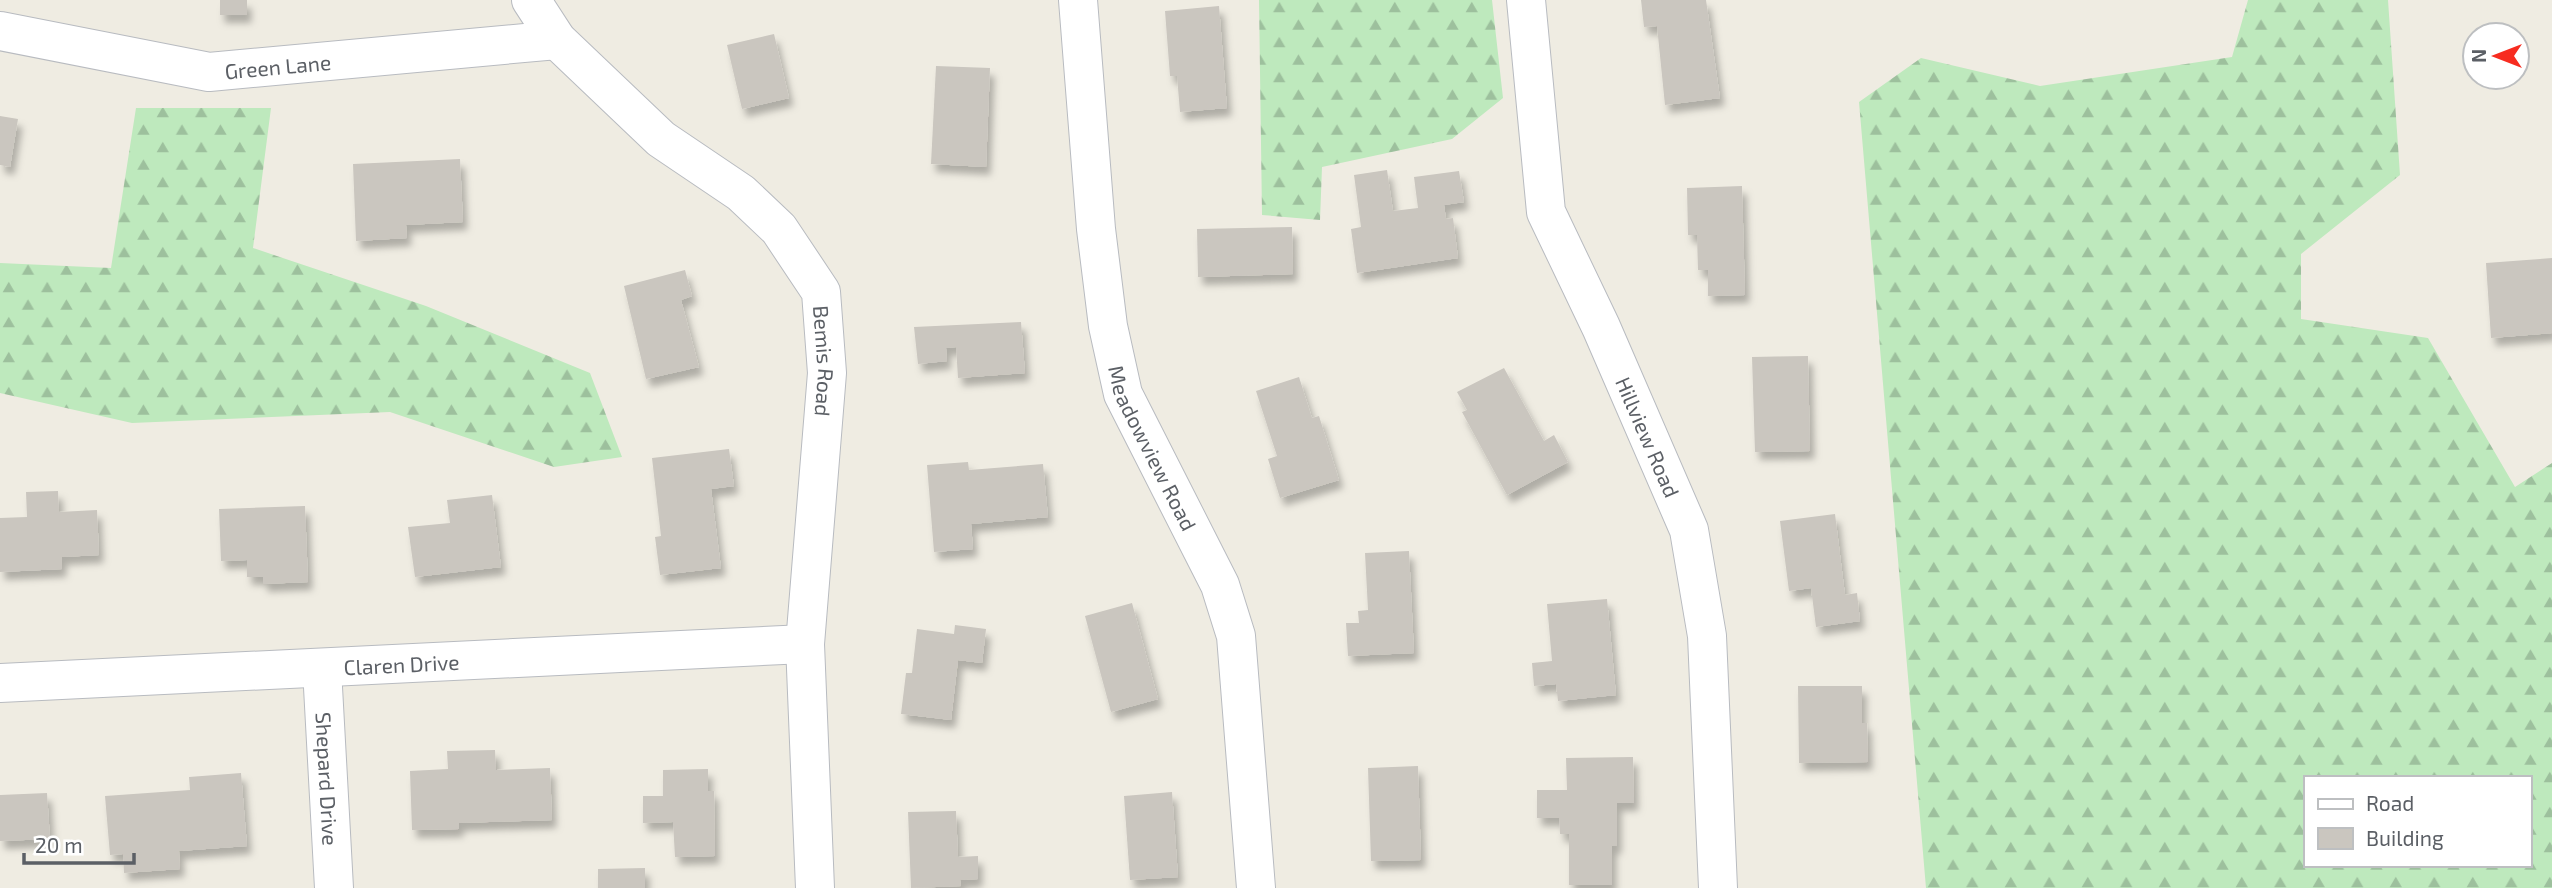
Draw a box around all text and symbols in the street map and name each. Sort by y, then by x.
north arrow [2461,21,2531,91]
street label: Green Lane [223,48,332,83]
text: N [2467,49,2490,63]
street label: Bemis Road [810,304,840,418]
street label: Meadowview Road [1105,363,1203,534]
street label: Hillview Road [1611,373,1686,501]
street label: Claren Drive [343,648,460,679]
street label: Shepard Drive [312,711,344,846]
legend [2304,776,2531,867]
text: Road [2366,790,2414,815]
scale bar [24,822,135,866]
text: Building [2366,825,2444,850]
text: 20 m [35,832,83,857]

